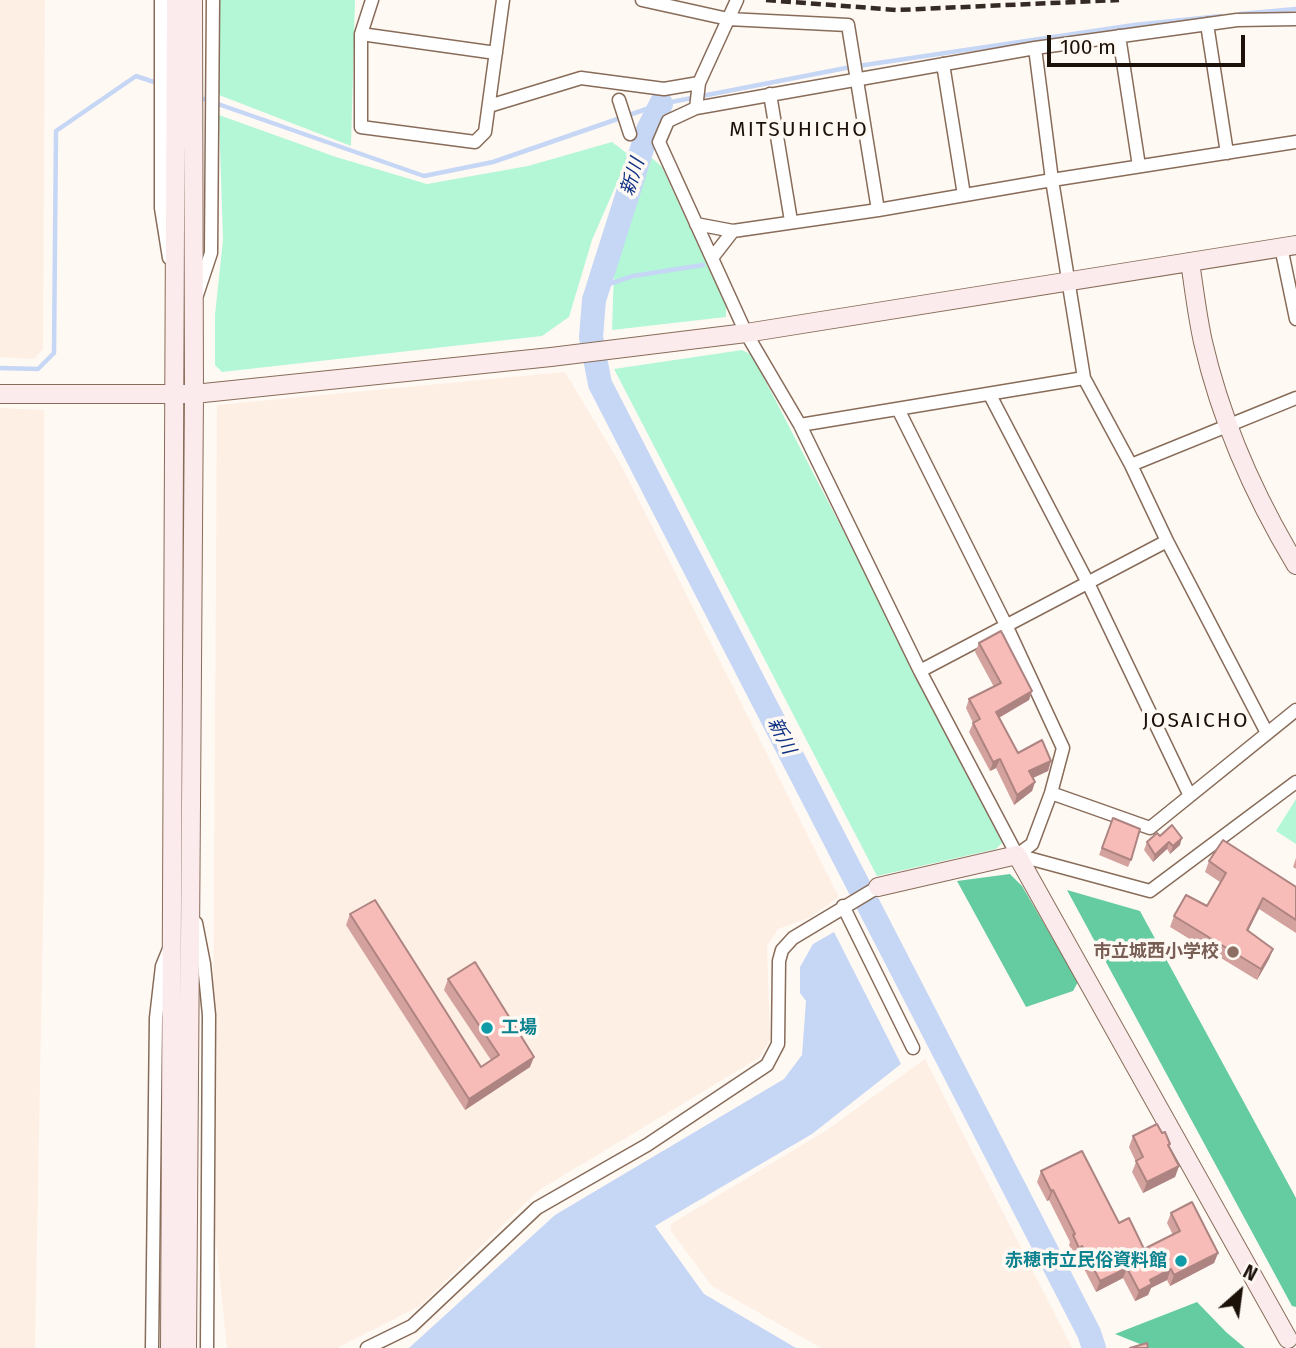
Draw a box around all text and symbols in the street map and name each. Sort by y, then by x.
scale bar [1051,21,1249,65]
text: 100 m [1060,34,1116,60]
district label: MITSUHICHO [731,117,867,143]
water label: 新川 [616,155,650,199]
district label: JOSAICHO [1143,708,1249,734]
water label: 新川 [762,714,800,758]
place label: 市立城西小学校 [1093,941,1219,963]
marker: 市立城西小学校 [1225,944,1241,960]
place label: 工場 [501,1017,537,1039]
marker: 工場 [479,1020,495,1036]
place label: 赤穂市立民俗資料館 [1005,1250,1167,1272]
marker: 赤穂市立民俗資料館 [1173,1253,1189,1269]
north arrow [1205,1257,1275,1327]
text: N [1239,1260,1261,1286]

